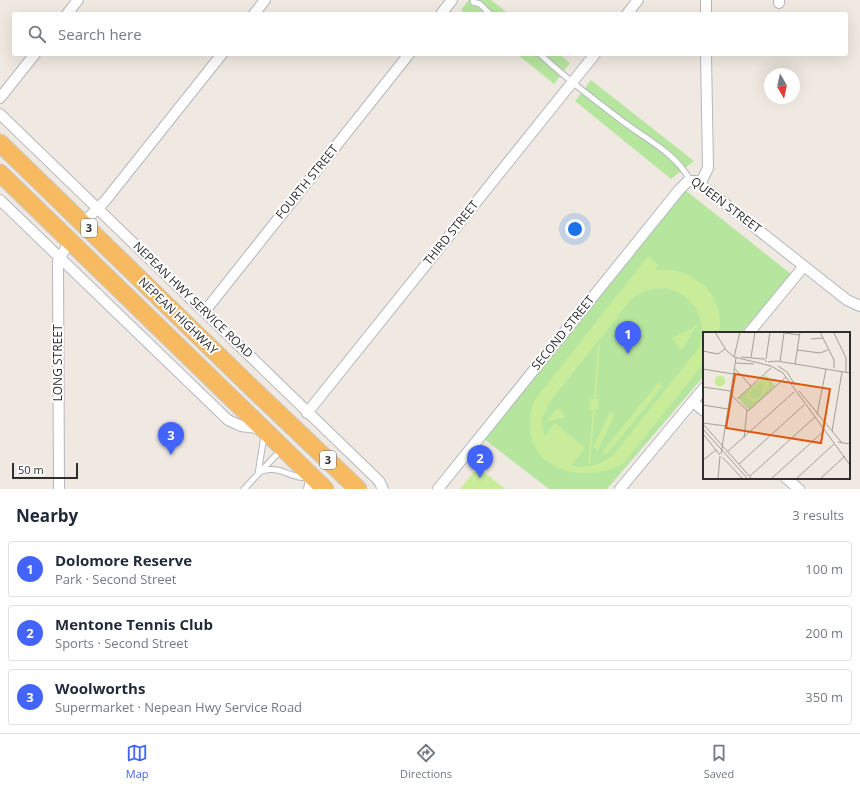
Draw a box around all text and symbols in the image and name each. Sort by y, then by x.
search box [12,12,848,56]
icon: search [26,23,48,45]
text: Search here [58,24,142,44]
north arrow [764,68,800,104]
street label: FOURTH STREET [271,141,342,222]
street label: QUEEN STREET [688,172,765,237]
street label: THIRD STREET [419,197,482,269]
road number: 3 [81,219,97,237]
your location [565,219,585,239]
street label: NEPEAN HWY SERVICE ROAD [130,238,257,362]
street label: NEPEAN HIGHWAY [135,273,222,358]
street label: SECOND STREET [527,291,598,374]
pin: 1 [615,321,641,354]
street label: LONG STREET [49,324,66,402]
inset map [703,332,850,479]
pin: 3 [158,422,184,455]
pin: 2 [467,445,493,478]
road number: 3 [320,451,336,469]
scale bar [12,461,78,480]
text: 50 m [18,462,44,477]
text: Nearby [16,504,78,527]
text: 3 results [792,506,844,524]
text: Dolomore Reserve [55,550,192,570]
text: 1 [26,560,34,578]
text: 100 m [805,560,843,578]
text: Park · Second Street [55,570,176,588]
text: Mentone Tennis Club [55,614,213,634]
text: 2 [26,624,34,642]
text: 200 m [805,624,843,642]
text: Sports · Second Street [55,634,188,652]
text: Woolworths [55,678,145,698]
text: 3 [26,688,34,706]
text: 350 m [805,688,843,706]
text: Supermarket · Nepean Hwy Service Road [55,698,302,716]
tab: Map [126,742,149,781]
tab: Directions [400,742,452,781]
tab: Saved [704,742,734,781]

